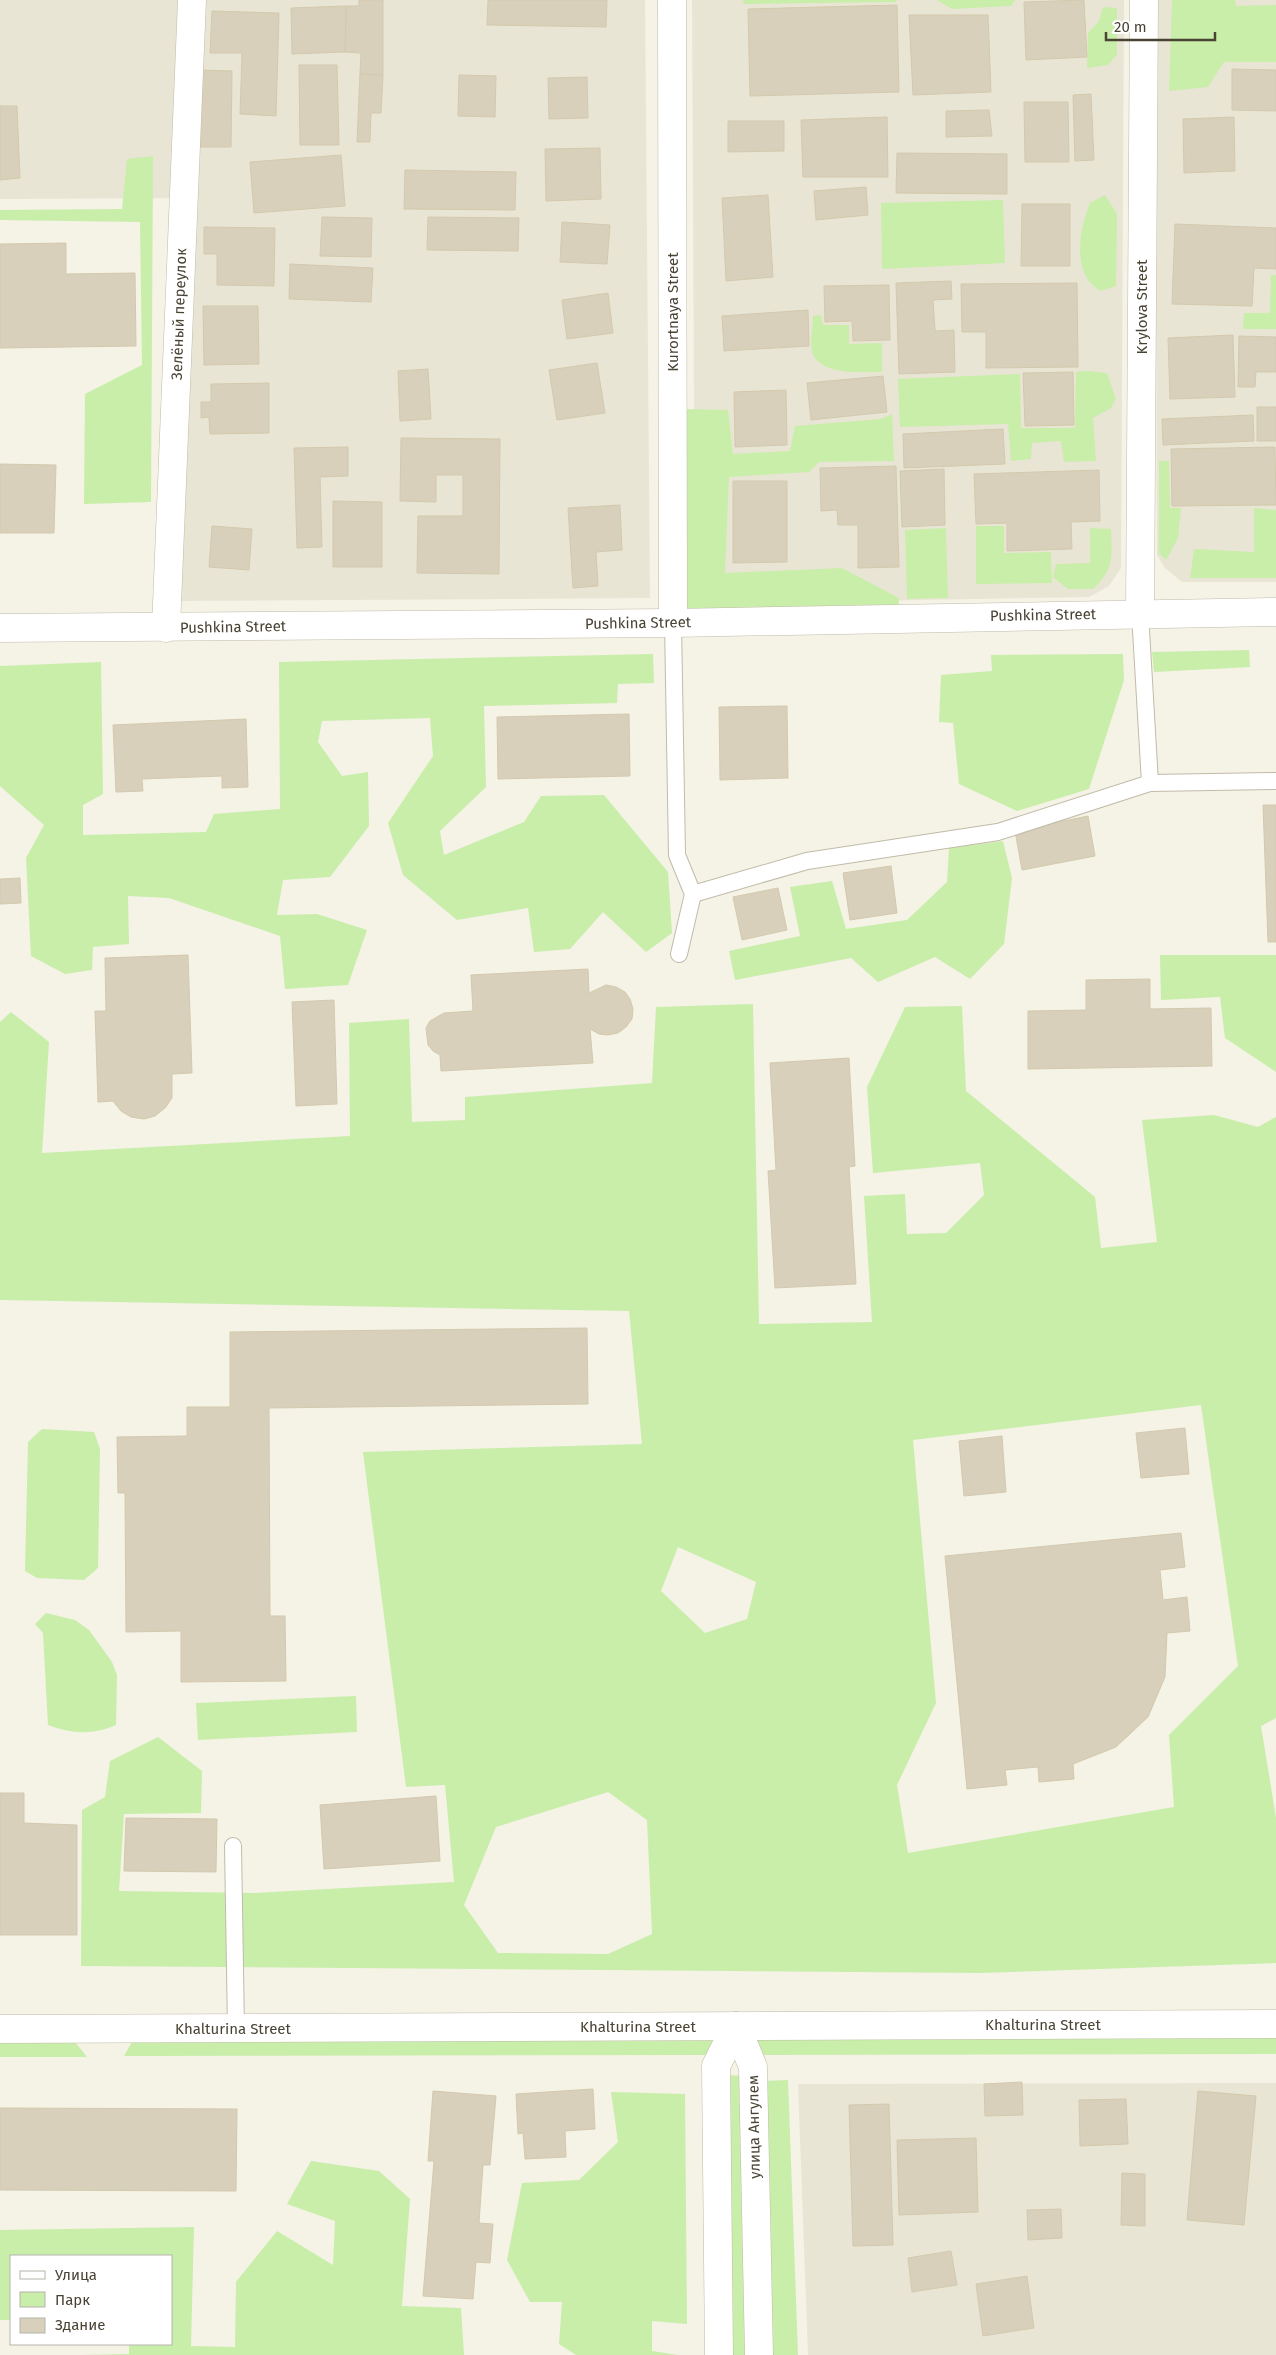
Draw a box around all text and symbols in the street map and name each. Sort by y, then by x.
scale bar [1106,10,1215,42]
text: 20 m [1114,18,1147,36]
street label: Зелёный переулок [168,248,190,380]
street label: Kurortnaya Street [664,252,682,372]
street label: Krylova Street [1133,259,1151,355]
street label: Pushkina Street [990,605,1097,625]
street label: Pushkina Street [585,613,692,633]
street label: Pushkina Street [180,617,287,637]
street label: Khalturina Street [985,2016,1101,2034]
street label: Khalturina Street [580,2018,696,2036]
street label: Khalturina Street [175,2020,291,2038]
street label: улица Ангулем [744,2075,764,2179]
legend [10,2255,172,2345]
text: Улица [55,2266,97,2284]
text: Парк [55,2291,90,2309]
text: Здание [55,2316,105,2334]

